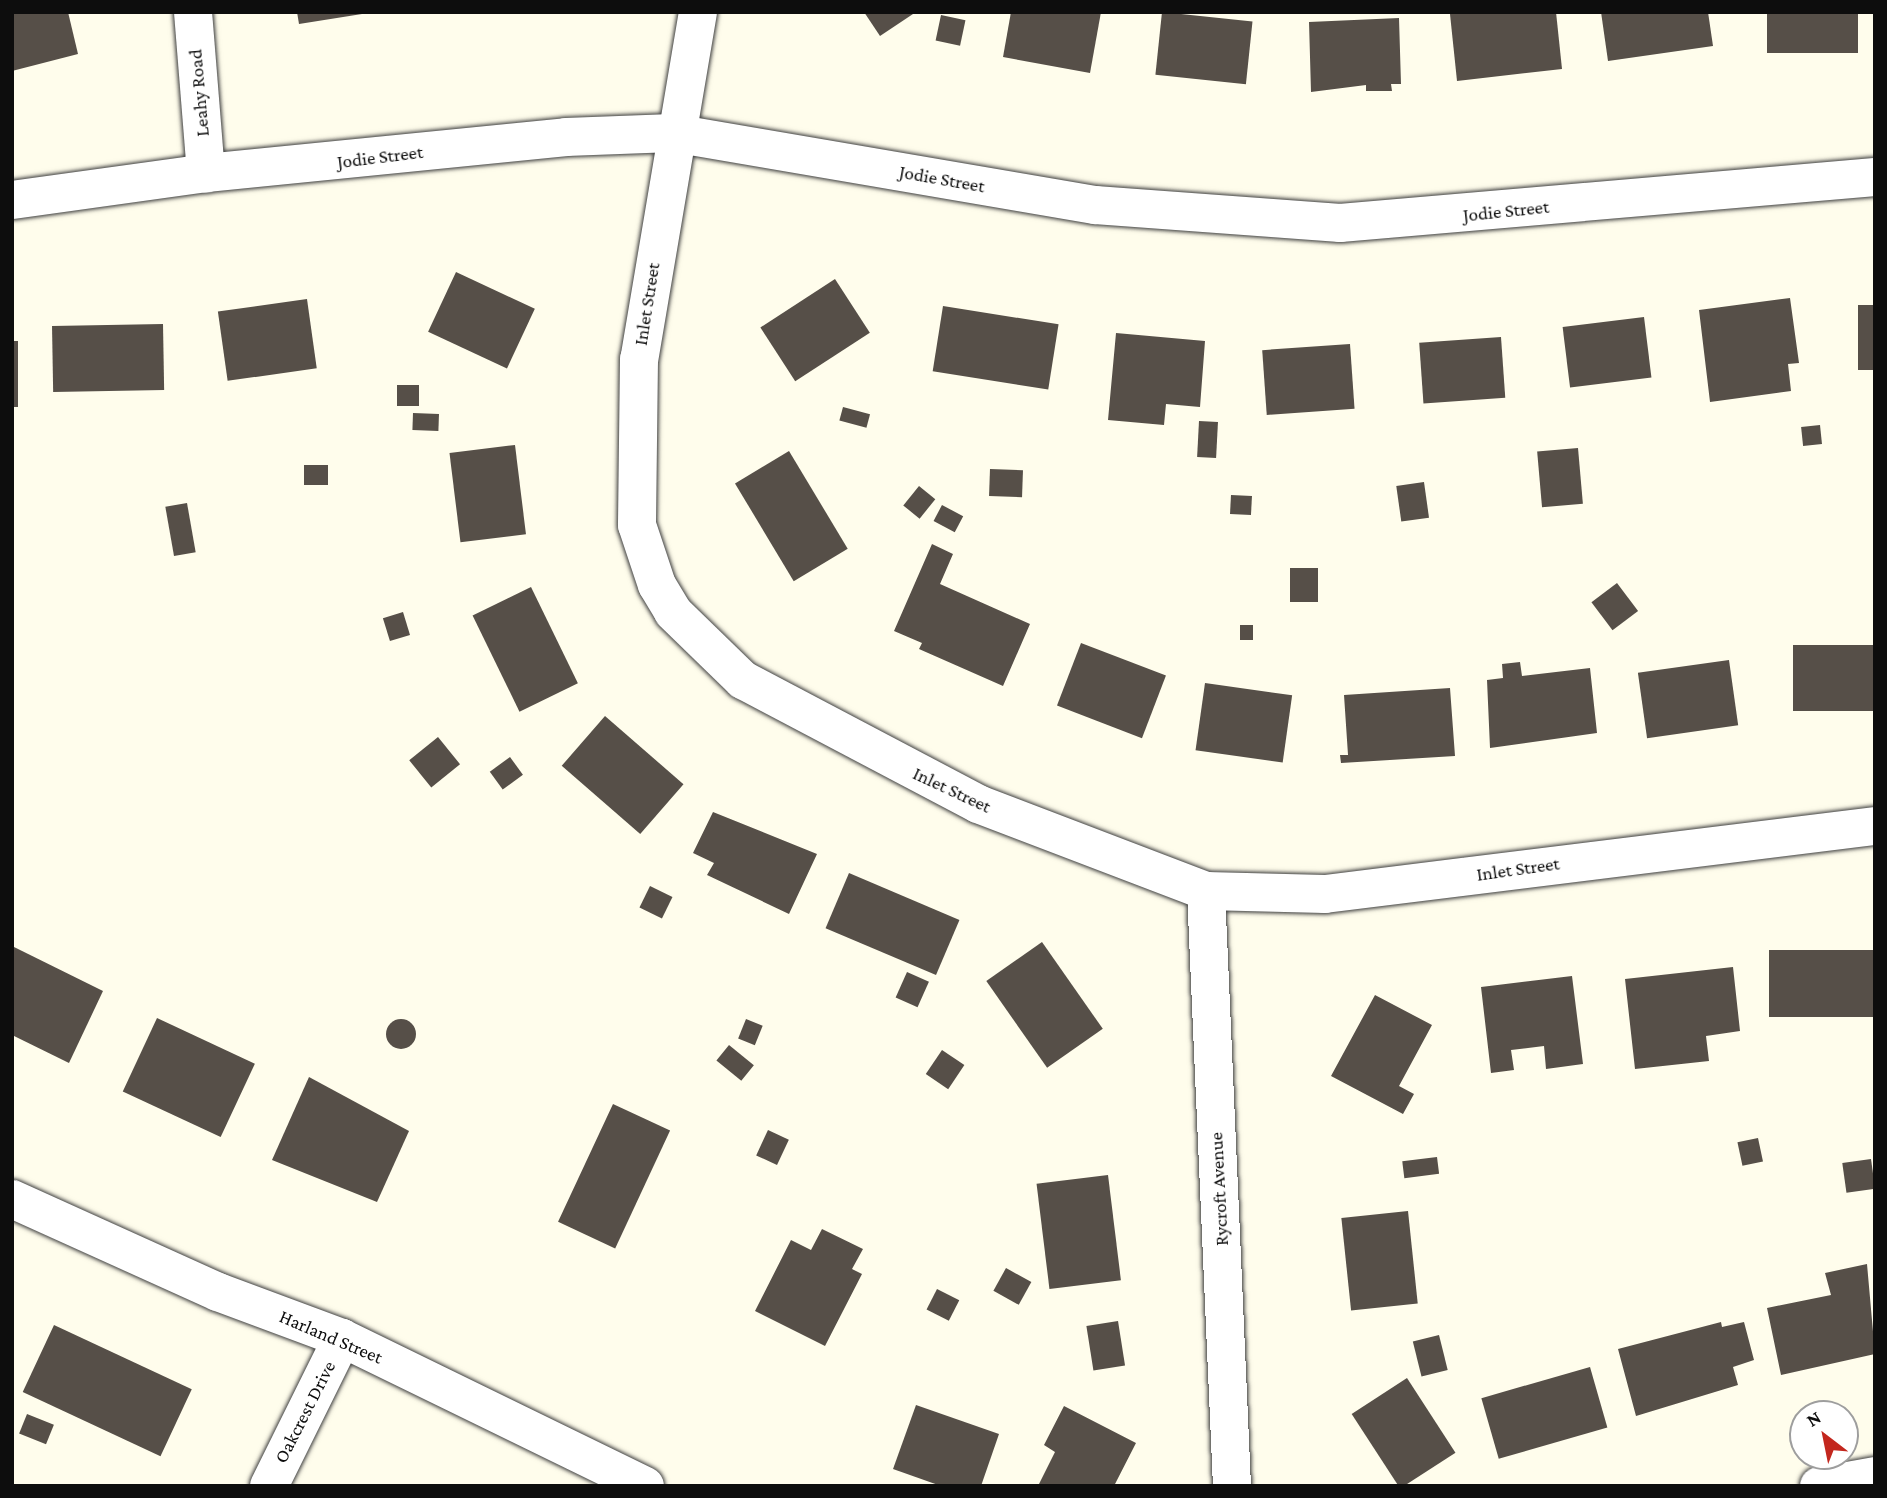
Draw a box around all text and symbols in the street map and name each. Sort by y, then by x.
street label: Leahy Road [184,48,214,138]
street label: Jodie Street [336,140,424,174]
street label: Jodie Street [897,160,987,198]
street label: Jodie Street [1462,195,1550,227]
street label: Inlet Street [629,261,665,347]
street label: Inlet Street [909,762,995,818]
street label: Inlet Street [1475,852,1561,886]
street label: Rycroft Avenue [1205,1132,1233,1246]
street label: Harland Street [276,1305,386,1369]
street label: Oakcrest Drive [269,1357,341,1467]
north arrow [1789,1400,1859,1470]
text: N [1803,1406,1825,1431]

